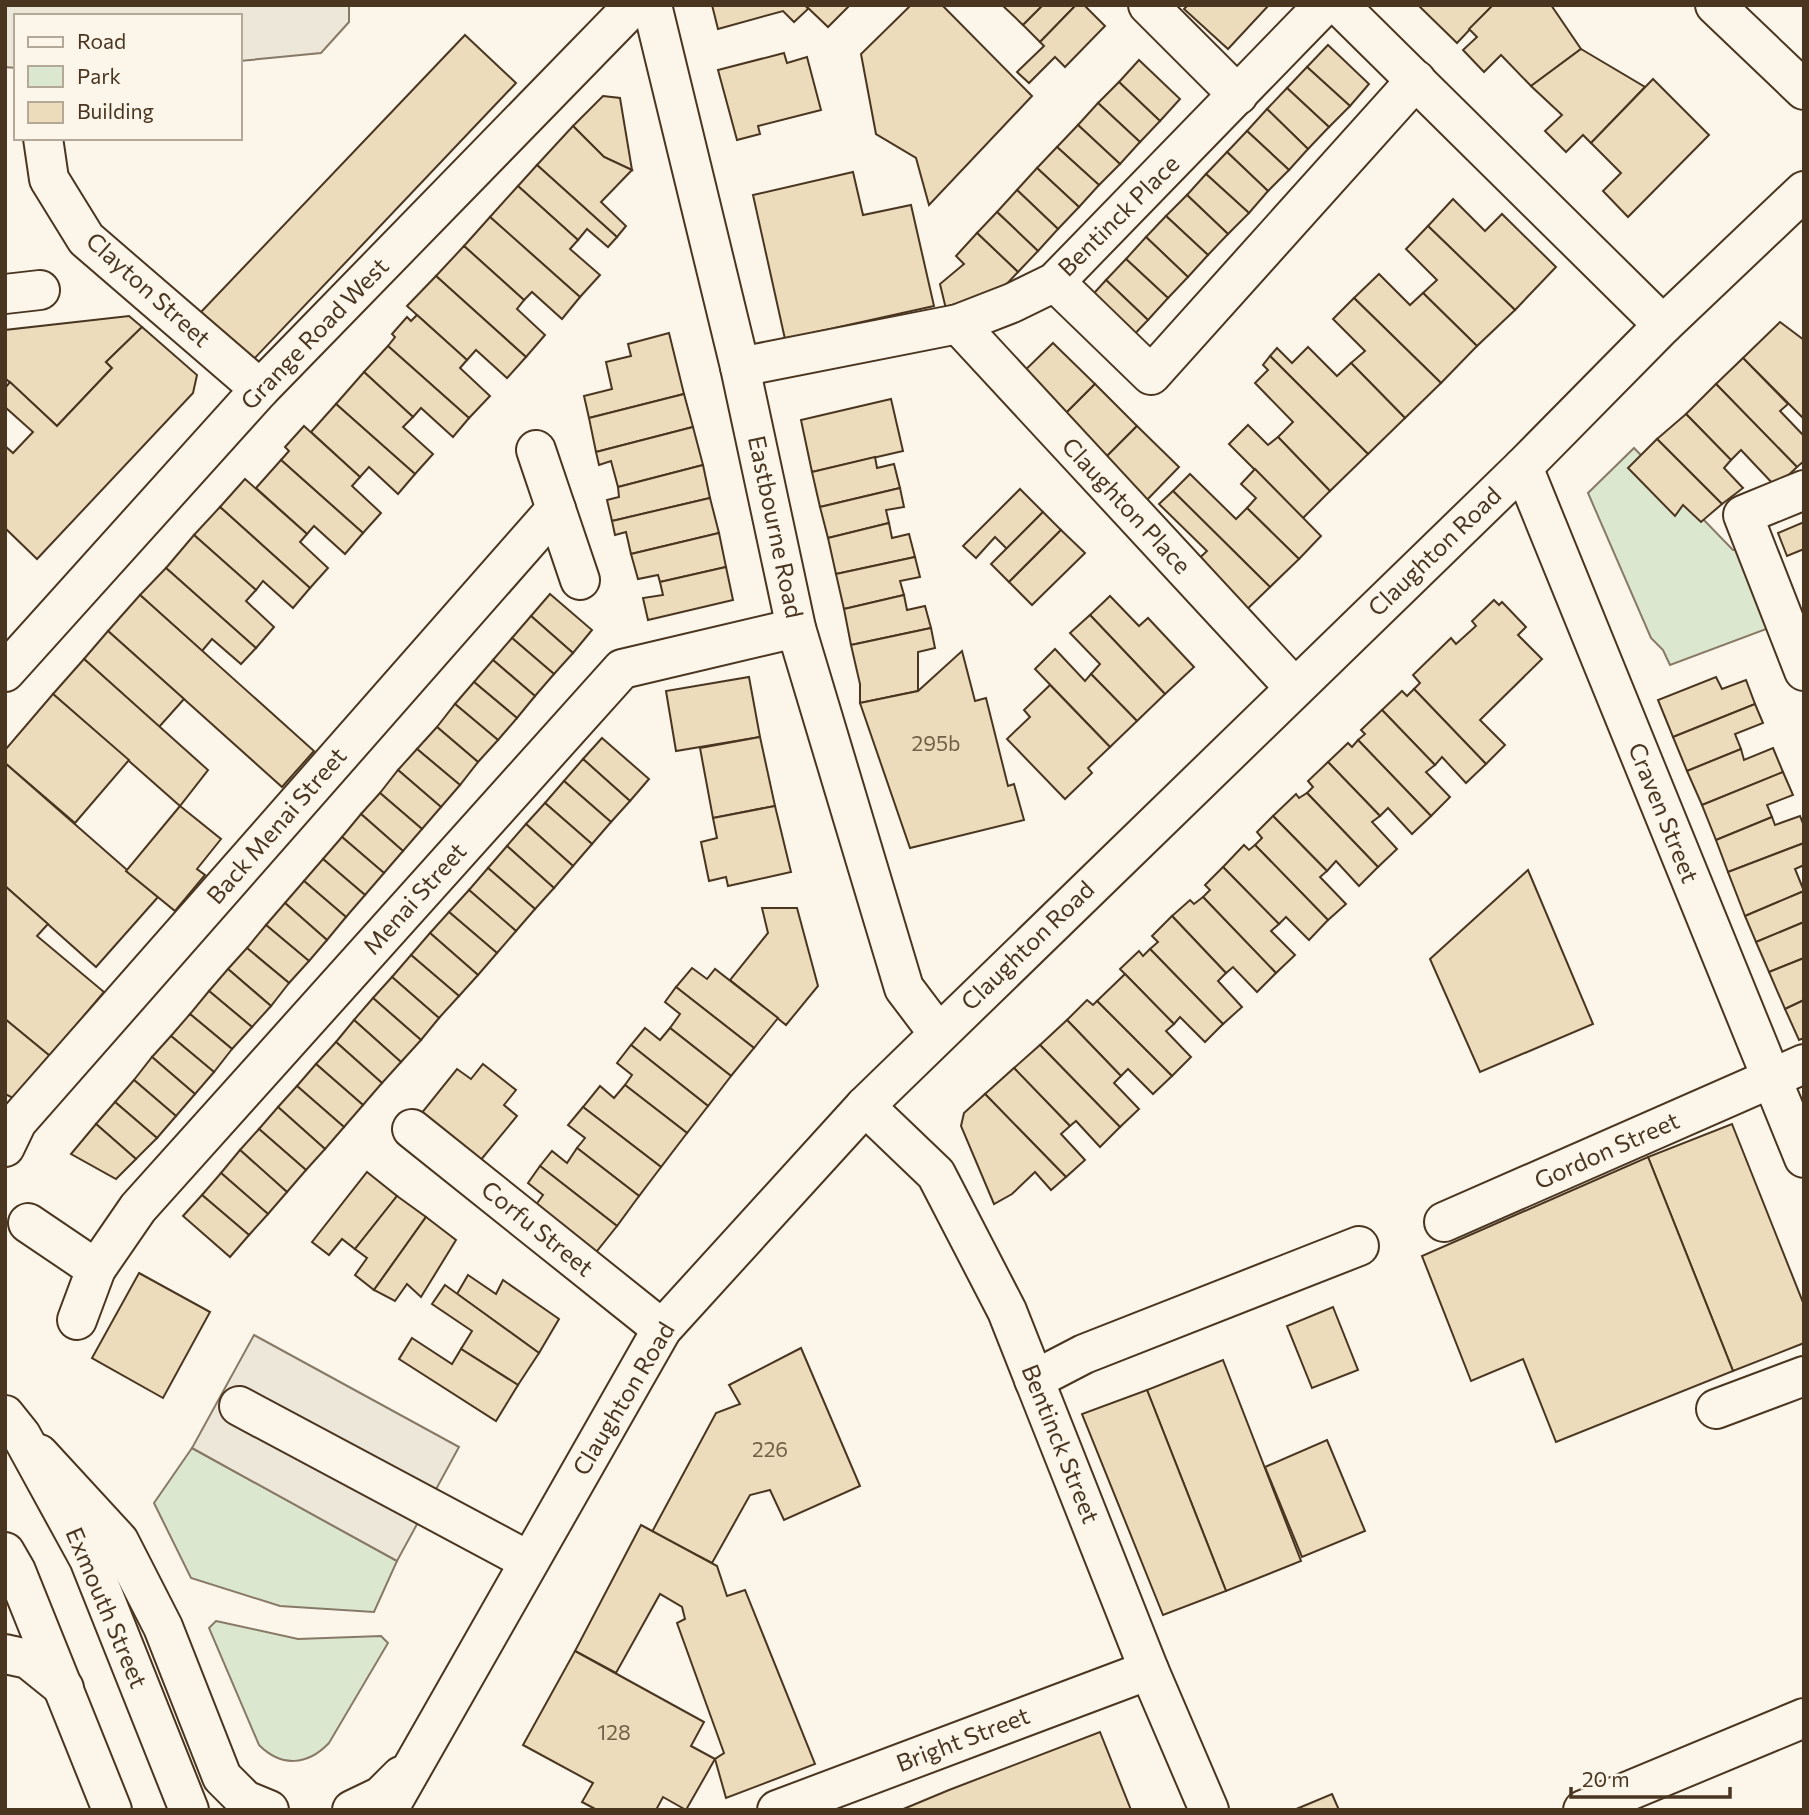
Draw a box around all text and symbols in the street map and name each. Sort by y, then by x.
legend [14,14,242,140]
text: Road [77,28,126,53]
text: Park [77,63,121,88]
text: Building [77,98,154,123]
street label: Bentinck Place [1051,148,1185,282]
street label: Clayton Street [81,225,217,352]
street label: Grange Road West [234,251,394,415]
street label: Claughton Place [1057,431,1198,579]
street label: Eastbourne Road [743,433,810,621]
street label: Claughton Road [1361,480,1506,622]
house number: 295b [912,730,960,755]
street label: Craven Street [1623,738,1706,887]
street label: Back Menai Street [200,741,352,909]
street label: Menai Street [356,836,472,960]
street label: Claughton Road [954,874,1099,1016]
street label: Gordon Street [1529,1105,1683,1194]
street label: Corfu Street [476,1174,600,1282]
street label: Claughton Road [566,1316,680,1480]
street label: Bentinck Street [1016,1360,1107,1527]
house number: 226 [752,1436,788,1461]
street label: Exmouth Street [60,1523,154,1692]
street label: Bright Street [892,1700,1033,1777]
house number: 128 [597,1719,631,1744]
scale bar [1571,1756,1730,1800]
text: 20 m [1582,1766,1630,1791]

